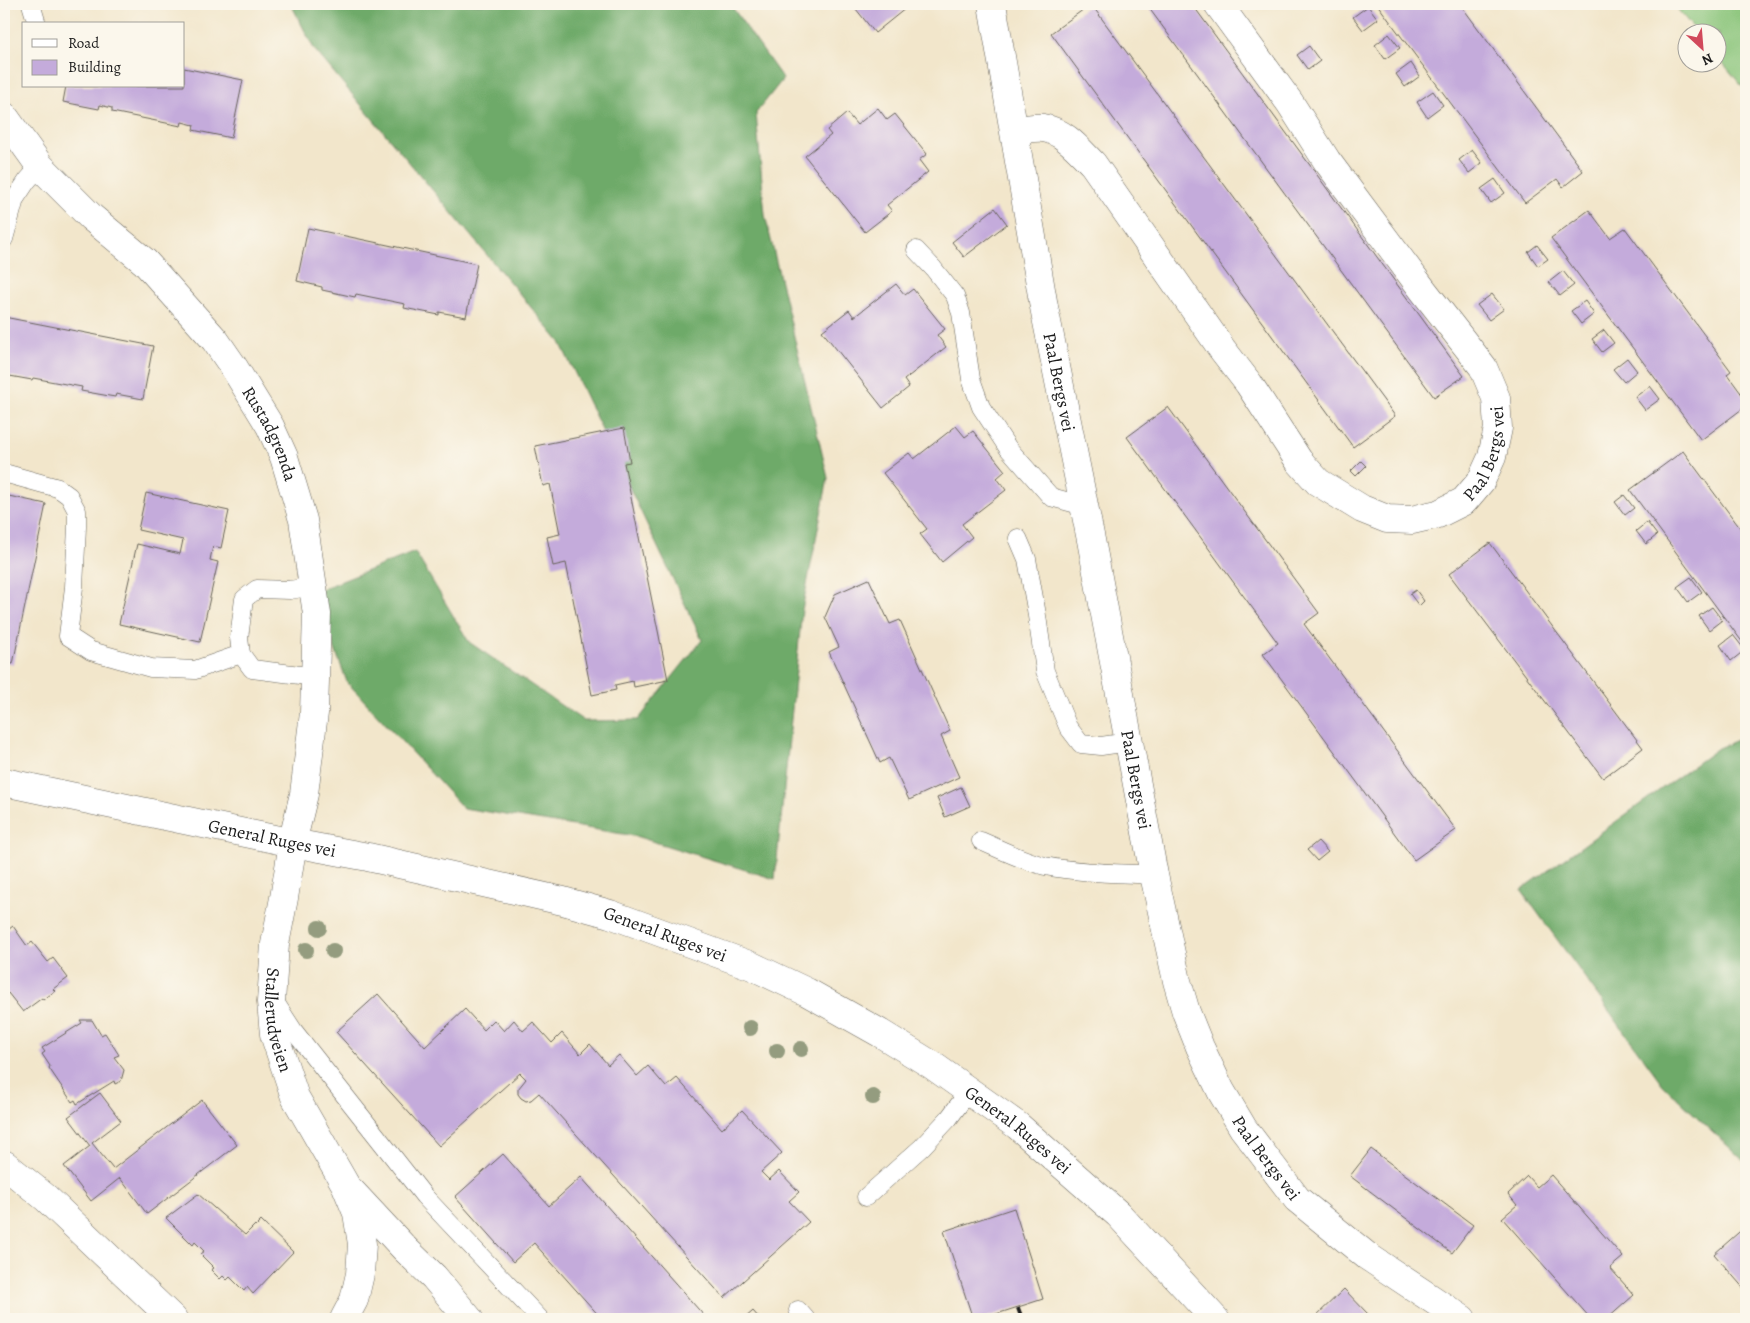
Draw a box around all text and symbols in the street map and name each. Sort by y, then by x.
legend [22,22,185,88]
north arrow [1678,22,1728,72]
text: Road [68,33,100,53]
text: N [1699,48,1716,70]
text: Building [68,57,121,77]
street label: Paal Bergs vei [1037,330,1081,434]
street label: Rustadgrenda [236,382,303,485]
street label: Paal Bergs vei [1457,405,1510,506]
street label: Paal Bergs vei [1115,728,1157,831]
street label: General Ruges vei [206,813,338,863]
street label: General Ruges vei [601,901,730,968]
street label: Stallerudveien [259,967,298,1075]
street label: General Ruges vei [960,1080,1076,1179]
street label: Paal Bergs vei [1226,1111,1306,1205]

